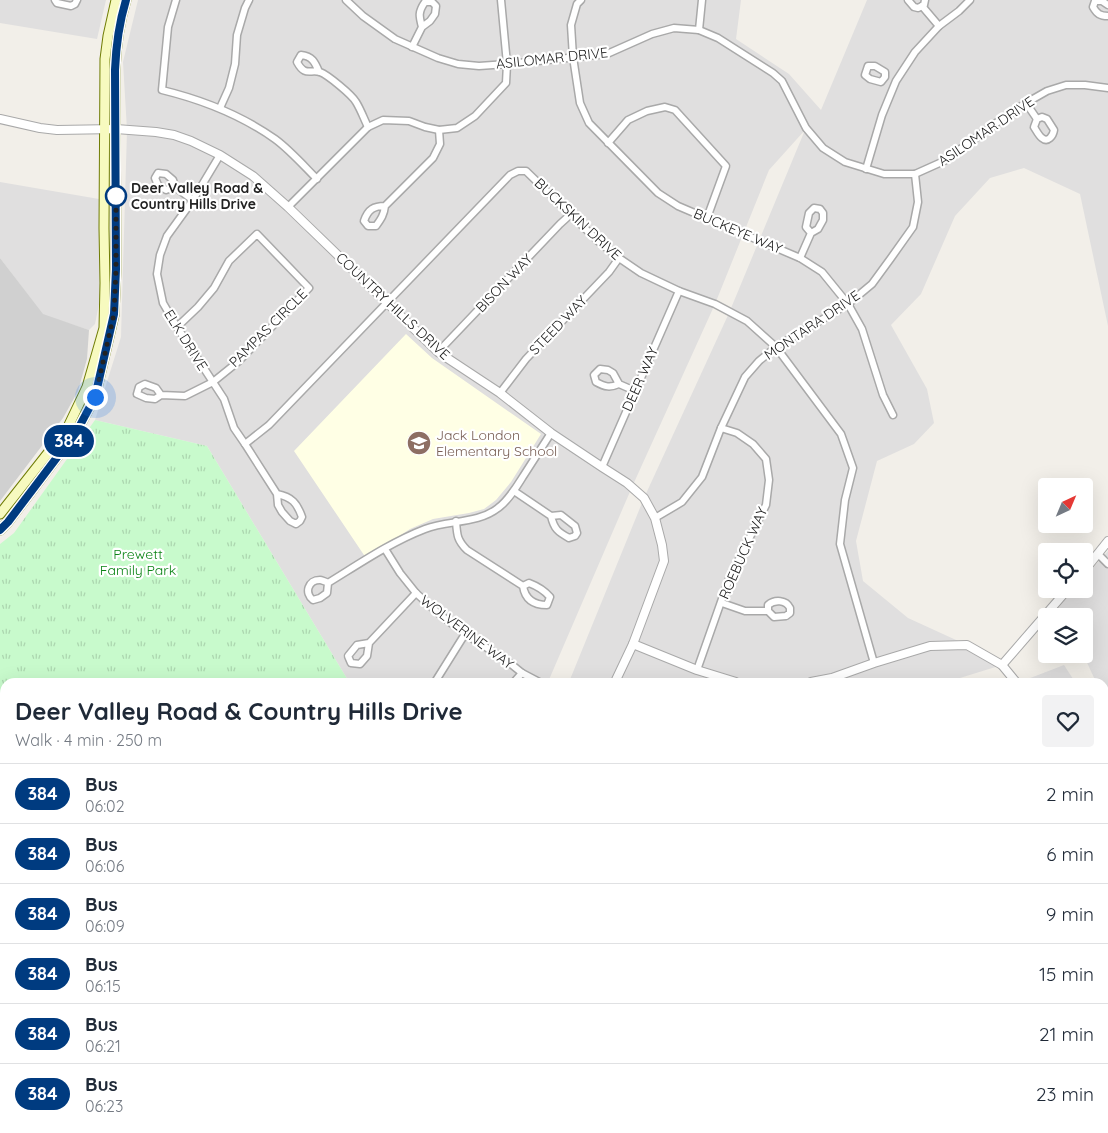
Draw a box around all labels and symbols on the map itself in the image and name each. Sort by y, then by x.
street label: ASILOMAR DRIVE [495,43,609,73]
street label: ASILOMAR DRIVE [934,92,1038,170]
street label: BUCKSKIN DRIVE [531,174,625,264]
place label: Deer Valley Road & Country Hills Drive [131,179,263,213]
marker: Deer Valley Road & Country Hills Drive [105,185,127,207]
street label: BUCKEYE WAY [691,204,785,258]
street label: COUNTRY HILLS DRIVE [332,248,454,364]
street label: BISON WAY [472,250,537,316]
street label: PAMPAS CIRCLE [225,285,311,371]
street label: MONTARA DRIVE [761,286,863,364]
street label: STEED WAY [525,291,591,358]
street label: ELK DRIVE [160,306,212,374]
street label: DEER WAY [618,344,662,414]
your location [83,385,108,410]
line badge: 384 [40,425,98,457]
place label: Jack London Elementary School [436,426,557,460]
school or university icon: Jack London Elementary School [406,430,432,456]
north arrow [1038,478,1092,532]
street label: ROEBUCK WAY [715,504,771,602]
park label: Prewett Family Park [100,545,176,579]
street label: WOLVERINE WAY [417,591,517,673]

